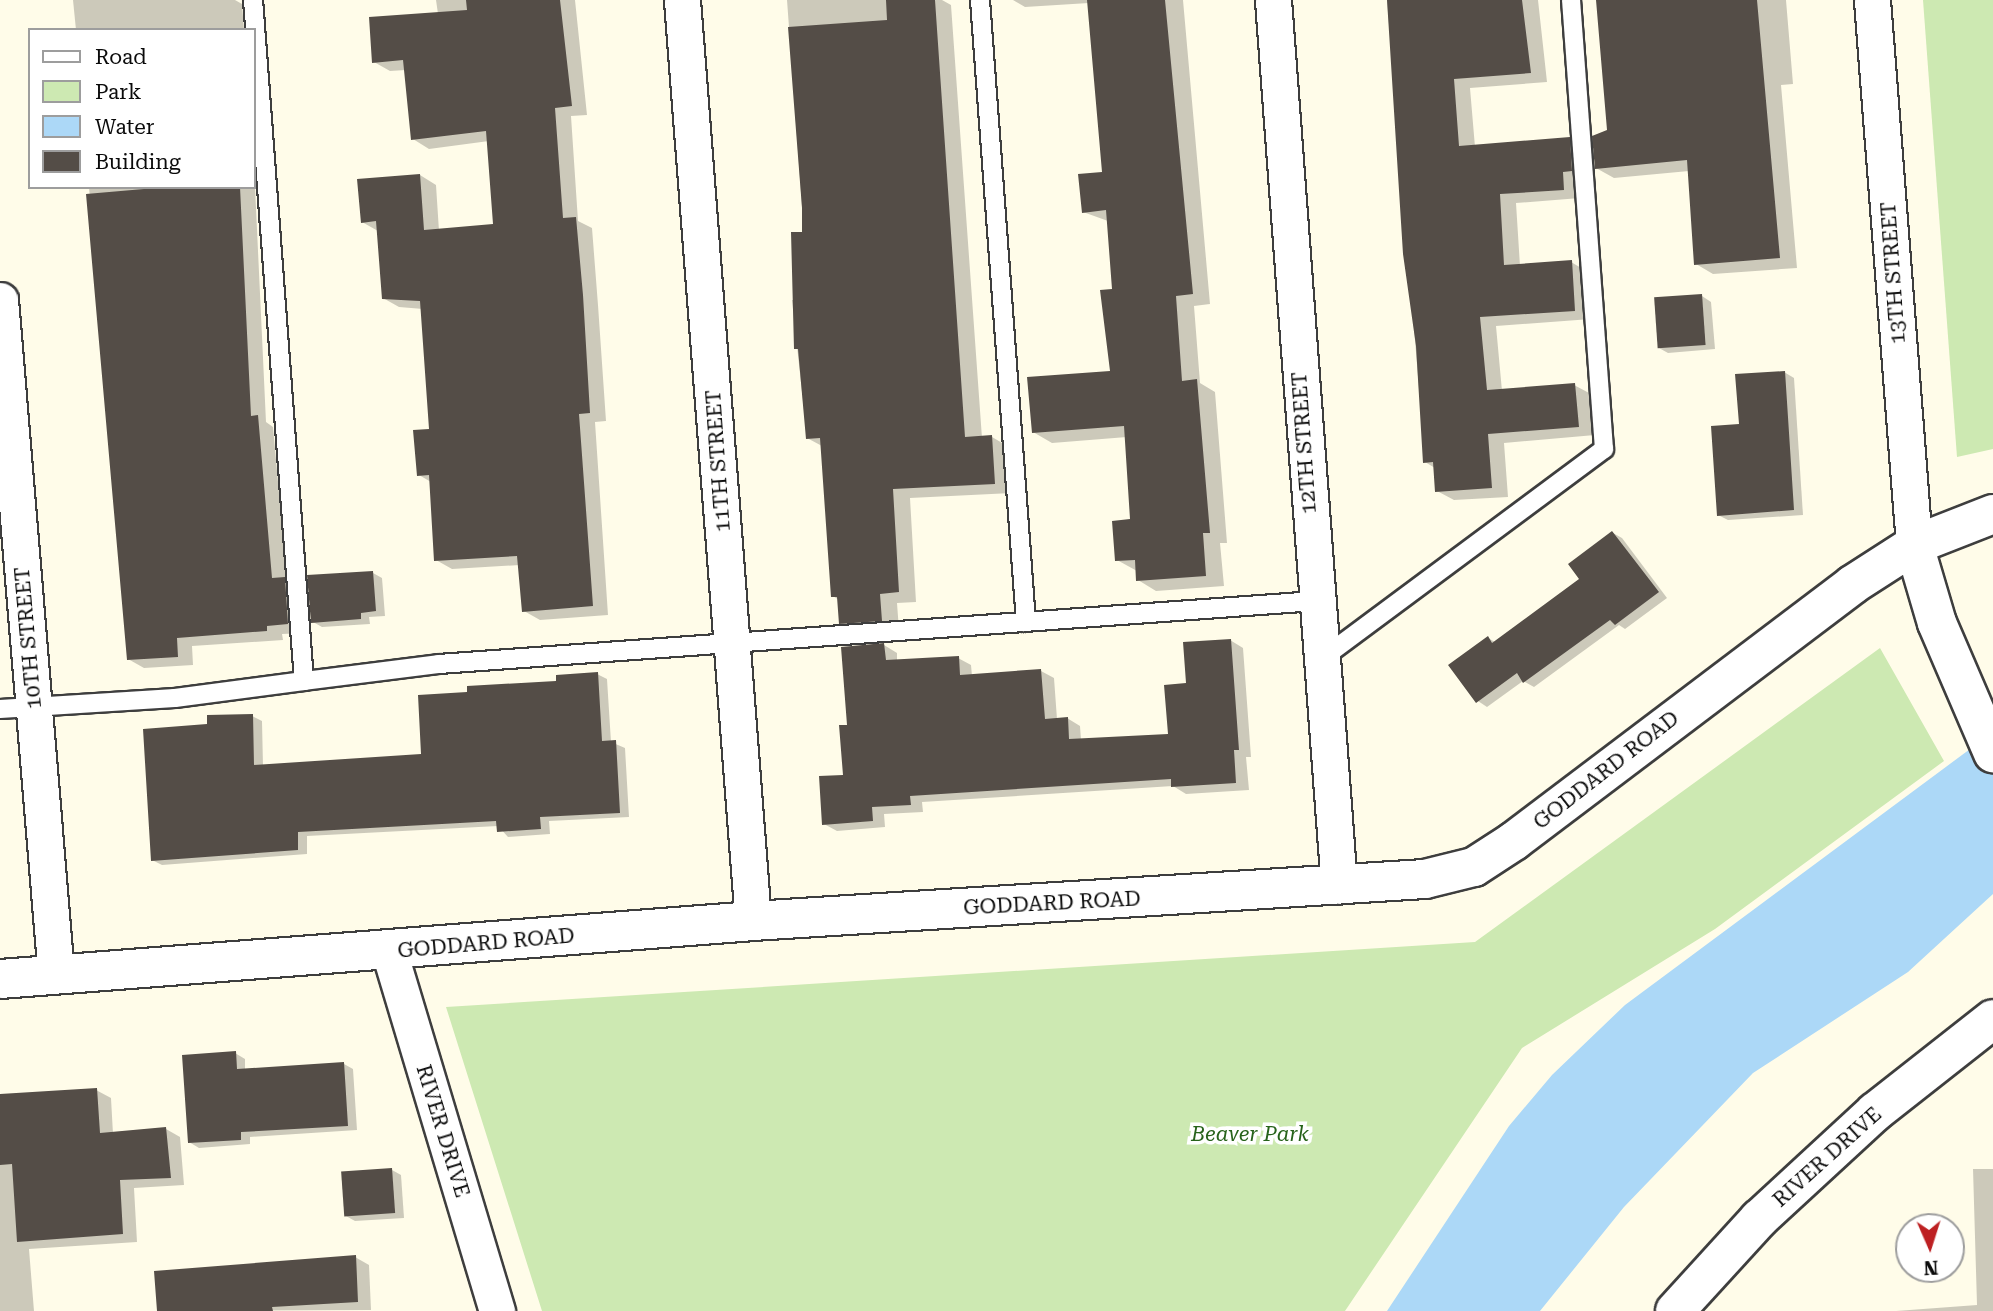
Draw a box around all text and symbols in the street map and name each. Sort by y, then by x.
legend [28,28,256,189]
text: Road [95,45,147,69]
text: Park [95,80,141,104]
text: Water [95,115,154,139]
text: Building [95,150,181,174]
street label: 13TH STREET [1875,201,1911,345]
street label: 12TH STREET [1286,371,1322,515]
street label: 11TH STREET [700,389,736,533]
street label: 10TH STREET [9,566,47,710]
street label: GODDARD ROAD [1528,705,1684,835]
street label: GODDARD ROAD [963,886,1141,920]
street label: GODDARD ROAD [396,923,576,963]
street label: RIVER DRIVE [411,1062,475,1200]
street label: RIVER DRIVE [1768,1102,1886,1212]
park label: Beaver Park [1191,1121,1309,1147]
north arrow [1895,1213,1965,1283]
text: N [1923,1256,1939,1279]

